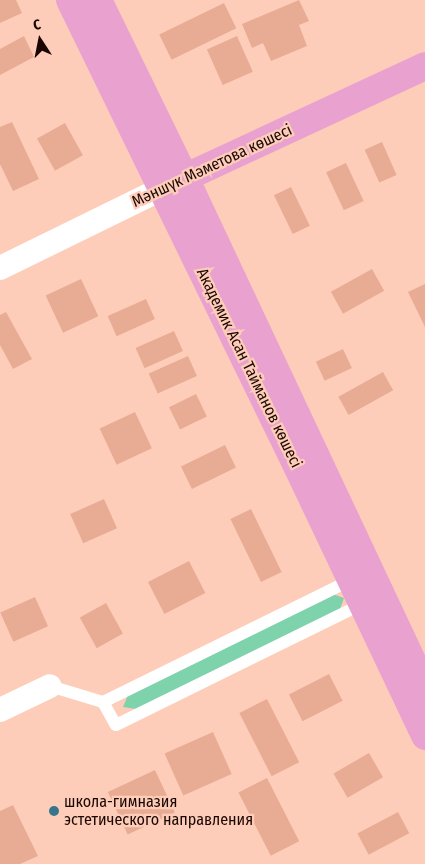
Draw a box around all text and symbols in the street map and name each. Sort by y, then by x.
north arrow [15,15,65,65]
text: С [32,16,42,34]
street label: Мәншүк Мәметова көшесі [129,120,295,212]
street label: Академик Асан Тайманов көшесі [192,265,306,471]
place label: школа-гимназия эстетического направления [64,792,253,830]
marker: школа-гимназия эстетического направления [48,805,60,817]

